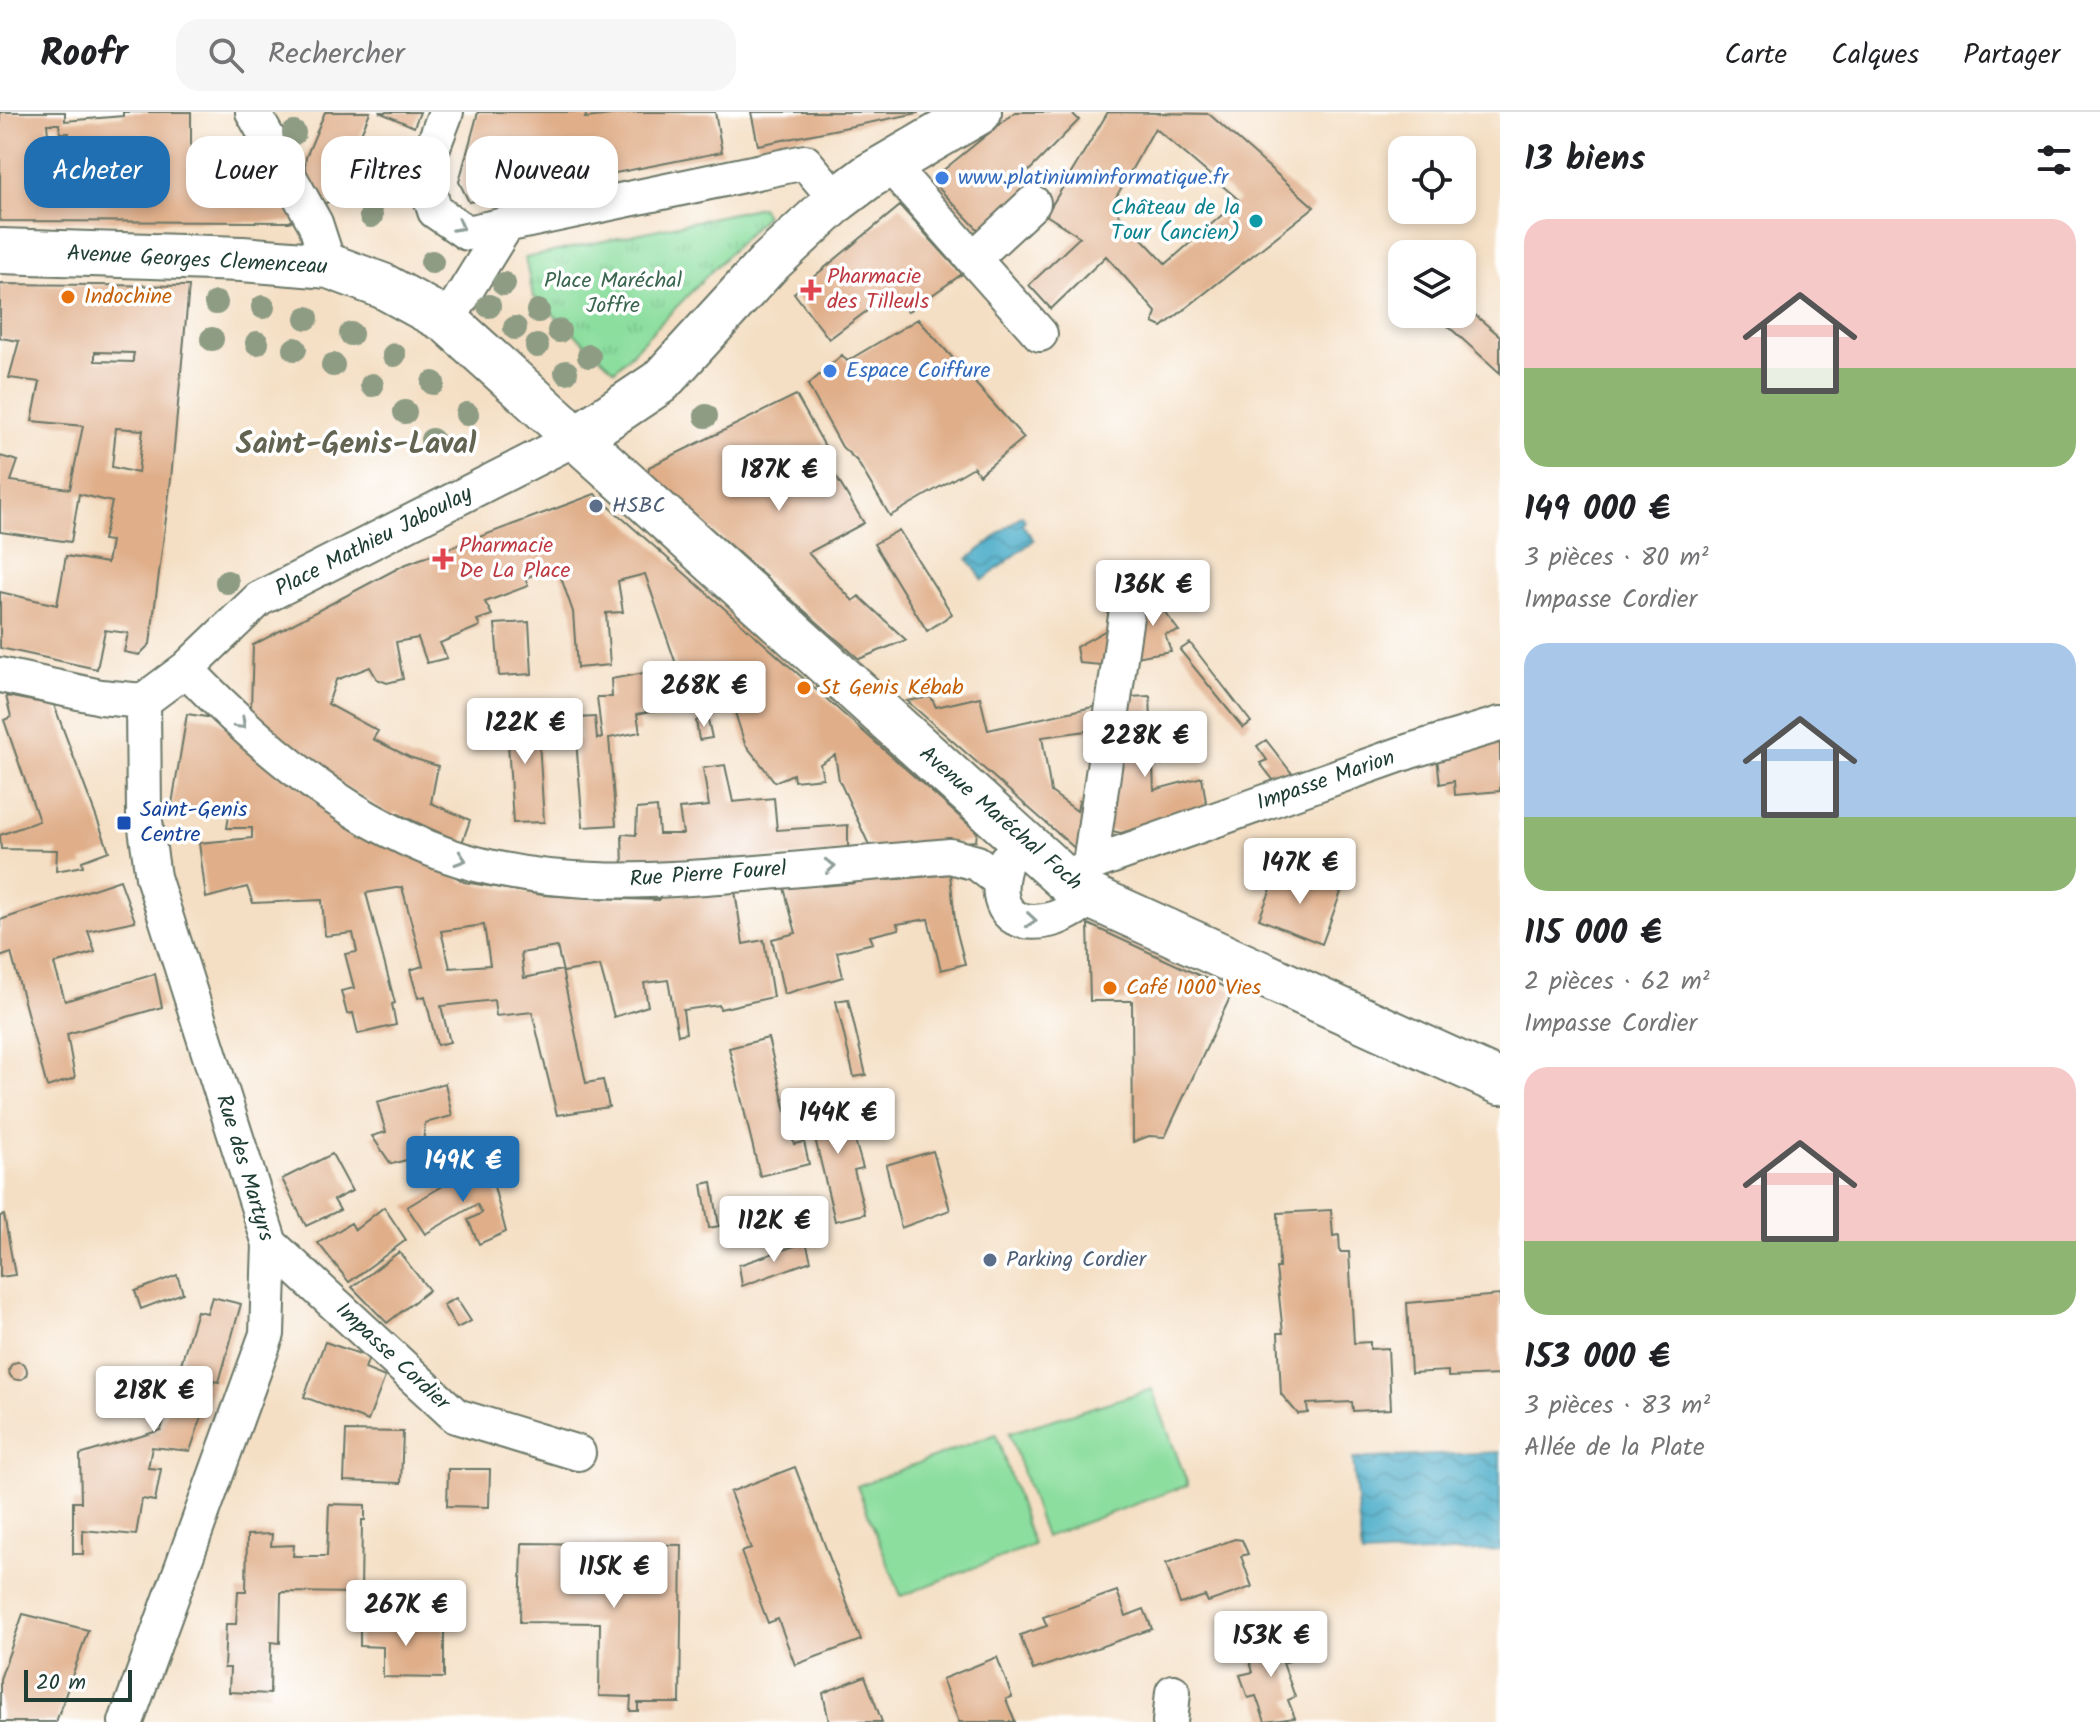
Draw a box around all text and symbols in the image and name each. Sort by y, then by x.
search box [176,19,736,91]
text: Roofr [40,25,128,85]
text: Rechercher [268,31,405,79]
icon: search [204,33,248,77]
text: Carte [1725,33,1787,78]
text: Calques [1831,33,1919,78]
text: Partager [1963,33,2060,78]
text: 13 biens [1524,133,1645,187]
chip: Acheter [24,136,170,208]
chip: Louer [186,136,305,208]
chip: Filtres [321,136,450,208]
chip: Nouveau [466,136,618,208]
map controls [1388,136,1476,328]
button: locate [1388,136,1476,224]
icon: filters [2032,138,2076,182]
place label: www.platiniuminformatique.fr [958,161,1230,196]
marker: www.platiniuminformatique.fr [933,169,951,187]
place label: Château de la Tour (ancien) [1111,191,1240,251]
marker: Château de la Tour (ancien) [1247,212,1265,230]
one-way arrow [451,216,465,231]
street label: Avenue Georges Clemenceau [66,237,329,285]
button: layers [1388,240,1476,328]
place label: Pharmacie des Tilleuls [827,260,930,320]
park label: Place Maréchal Joffre [544,264,683,324]
icon: home [1728,271,1872,415]
place label: Indochine [84,280,172,315]
marker: Pharmacie des Tilleuls [802,281,820,299]
marker: Indochine [59,288,77,306]
place label: Espace Coiffure [846,354,990,389]
marker: Espace Coiffure [821,362,839,380]
district label: Saint-Genis-Laval [236,421,476,469]
pin: 187K € [714,445,844,513]
text: 187K € [740,450,818,492]
street label: Place Mathieu Jaboulay [269,477,479,607]
text: 149 000 € [1524,483,1670,537]
place label: HSBC [612,489,666,524]
marker: HSBC [587,497,605,515]
place label: Pharmacie De La Place [459,529,571,589]
text: 3 pièces · 80 m² [1524,537,1708,579]
marker: Pharmacie De La Place [434,550,452,568]
pin: 136K € [1088,560,1218,628]
text: 136K € [1114,565,1192,607]
text: Impasse Cordier [1524,579,1697,621]
pin: 268K € [639,661,769,729]
text: 268K € [661,666,747,708]
place label: St Genis Kébab [820,671,964,706]
marker: St Genis Kébab [795,679,813,697]
icon: home [1728,695,1872,839]
pin: 122K € [460,698,590,766]
text: 122K € [485,703,565,745]
pin: 228K € [1080,711,1210,779]
one-way arrow [232,715,246,730]
text: 228K € [1101,716,1189,758]
street label: Avenue Maréchal Foch [910,738,1090,900]
street label: Impasse Marion [1252,741,1400,821]
place label: Saint-Genis Centre [140,793,248,853]
marker: Saint-Genis Centre [115,814,133,832]
pin: 147K € [1235,838,1365,906]
text: 147K € [1262,843,1338,885]
one-way arrow [454,849,468,865]
street label: Rue Pierre Fourel [628,852,788,898]
one-way arrow [824,858,837,875]
text: 115 000 € [1524,907,1662,961]
one-way arrow [1024,911,1037,928]
text: 2 pièces · 62 m² [1524,961,1710,1003]
place label: Café 1000 Vies [1126,971,1262,1006]
marker: Café 1000 Vies [1101,979,1119,997]
text: Impasse Cordier [1524,1003,1697,1045]
pin: 144K € [773,1088,903,1156]
street label: Rue des Martyrs [205,1090,283,1246]
text: 144K € [799,1093,877,1135]
icon: home [1728,1119,1872,1263]
pin: 149K € [398,1136,528,1204]
text: 149K € [424,1141,502,1183]
pin: 112K € [709,1196,839,1264]
text: 112K € [737,1201,811,1243]
place label: Parking Cordier [1006,1243,1148,1278]
marker: Parking Cordier [981,1251,999,1269]
street label: Impasse Cordier [327,1294,459,1421]
text: 153 000 € [1524,1331,1670,1385]
pin: 218K € [89,1366,219,1434]
text: 218K € [114,1371,194,1413]
text: 3 pièces · 83 m² [1524,1385,1710,1427]
text: Allée de la Plate [1524,1427,1705,1469]
pin: 115K € [549,1542,679,1610]
text: 115K € [578,1547,650,1589]
pin: 267K € [341,1580,471,1648]
text: 267K € [364,1585,448,1627]
pin: 153K € [1206,1611,1336,1679]
text: 153K € [1232,1616,1310,1658]
scale bar [24,1666,132,1702]
text: 20 m [36,1666,86,1701]

